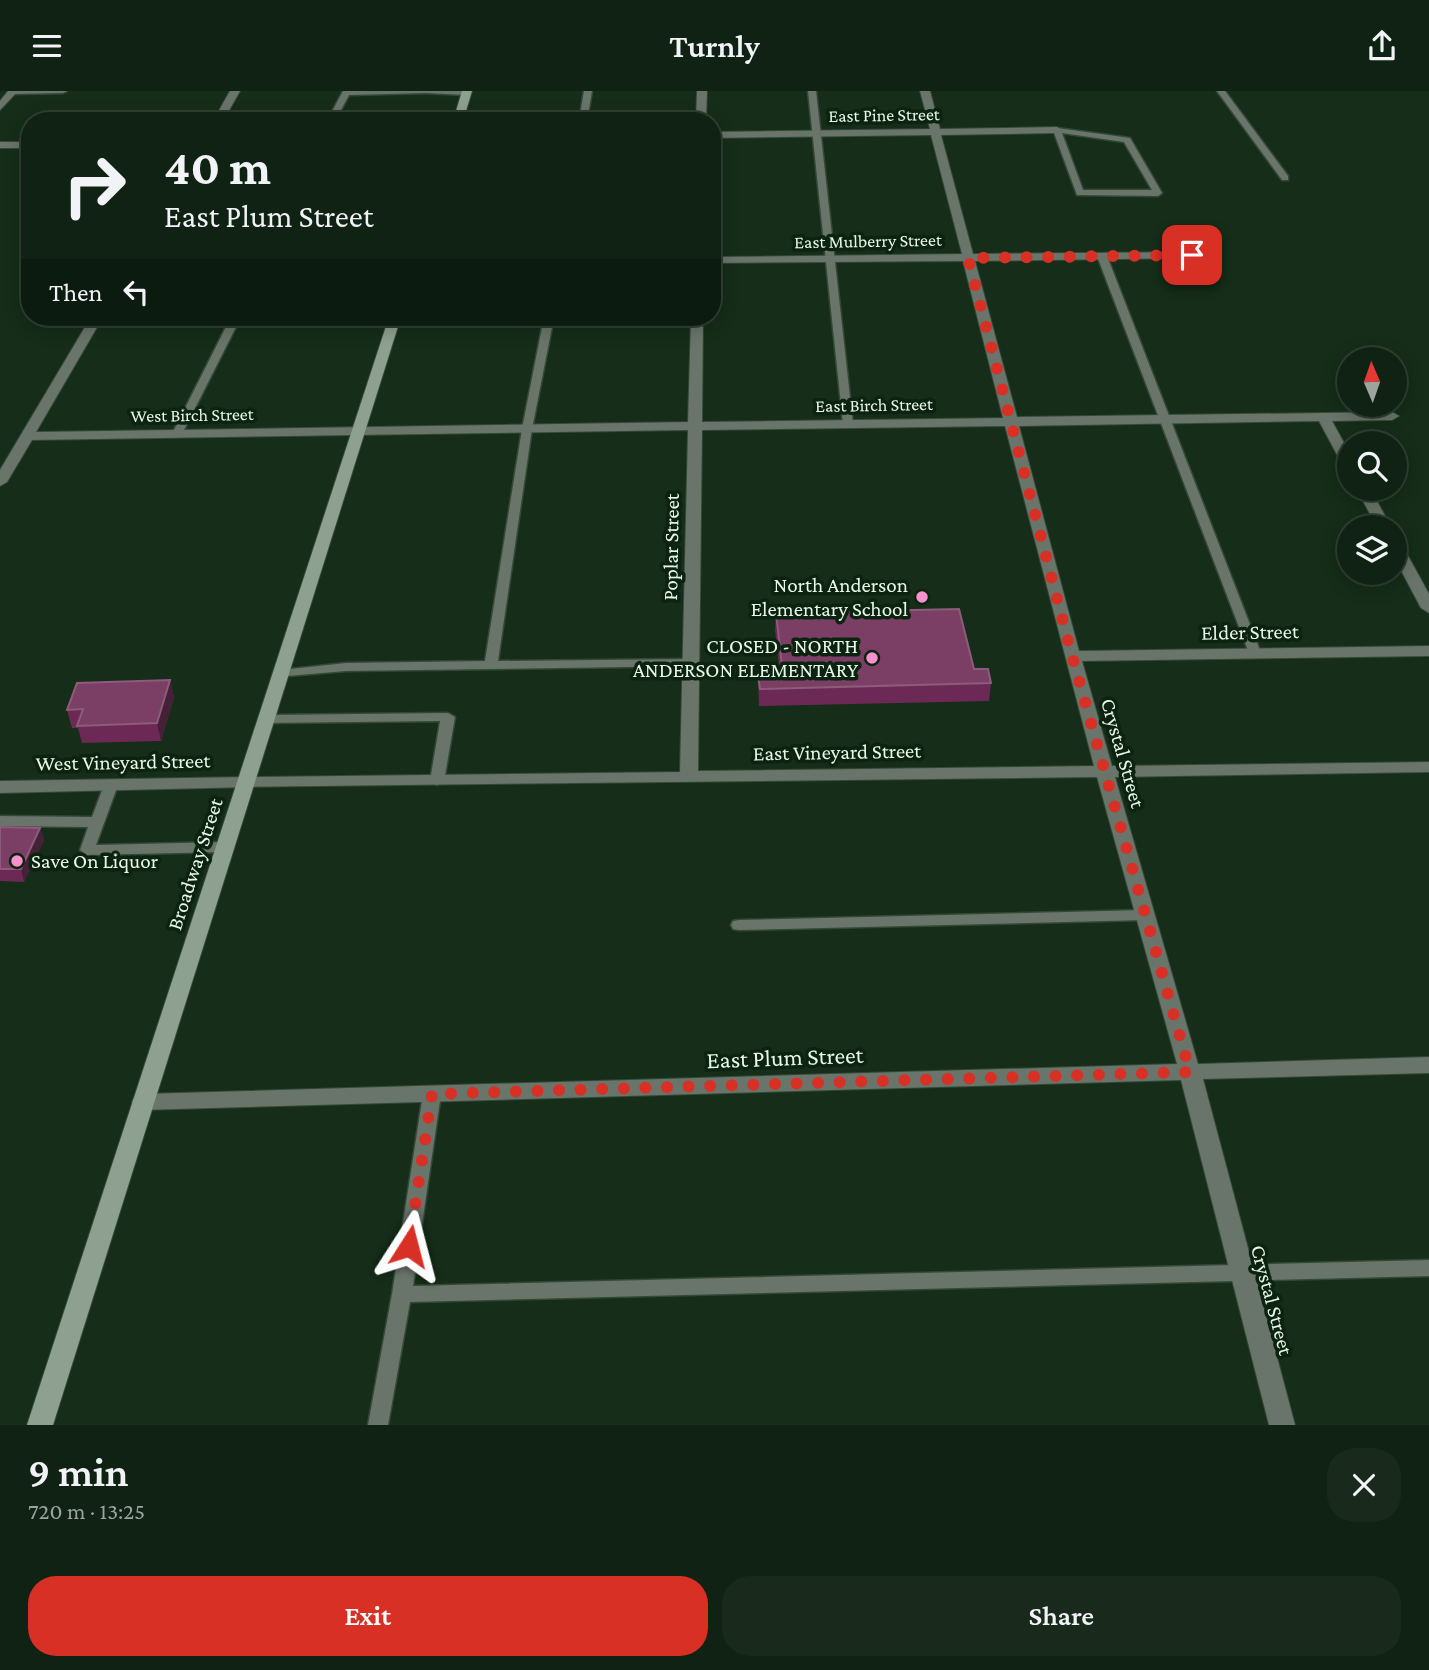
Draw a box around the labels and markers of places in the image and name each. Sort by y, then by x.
pin [1162,225,1222,285]
place label: North Anderson Elementary School [751,573,908,621]
marker: North Anderson Elementary School [914,589,930,605]
place label: CLOSED - NORTH ANDERSON ELEMENTARY [633,634,859,682]
marker: CLOSED - NORTH ANDERSON ELEMENTARY [864,650,880,666]
place label: Save On Liquor [31,849,159,873]
marker: Save On Liquor [9,853,25,869]

